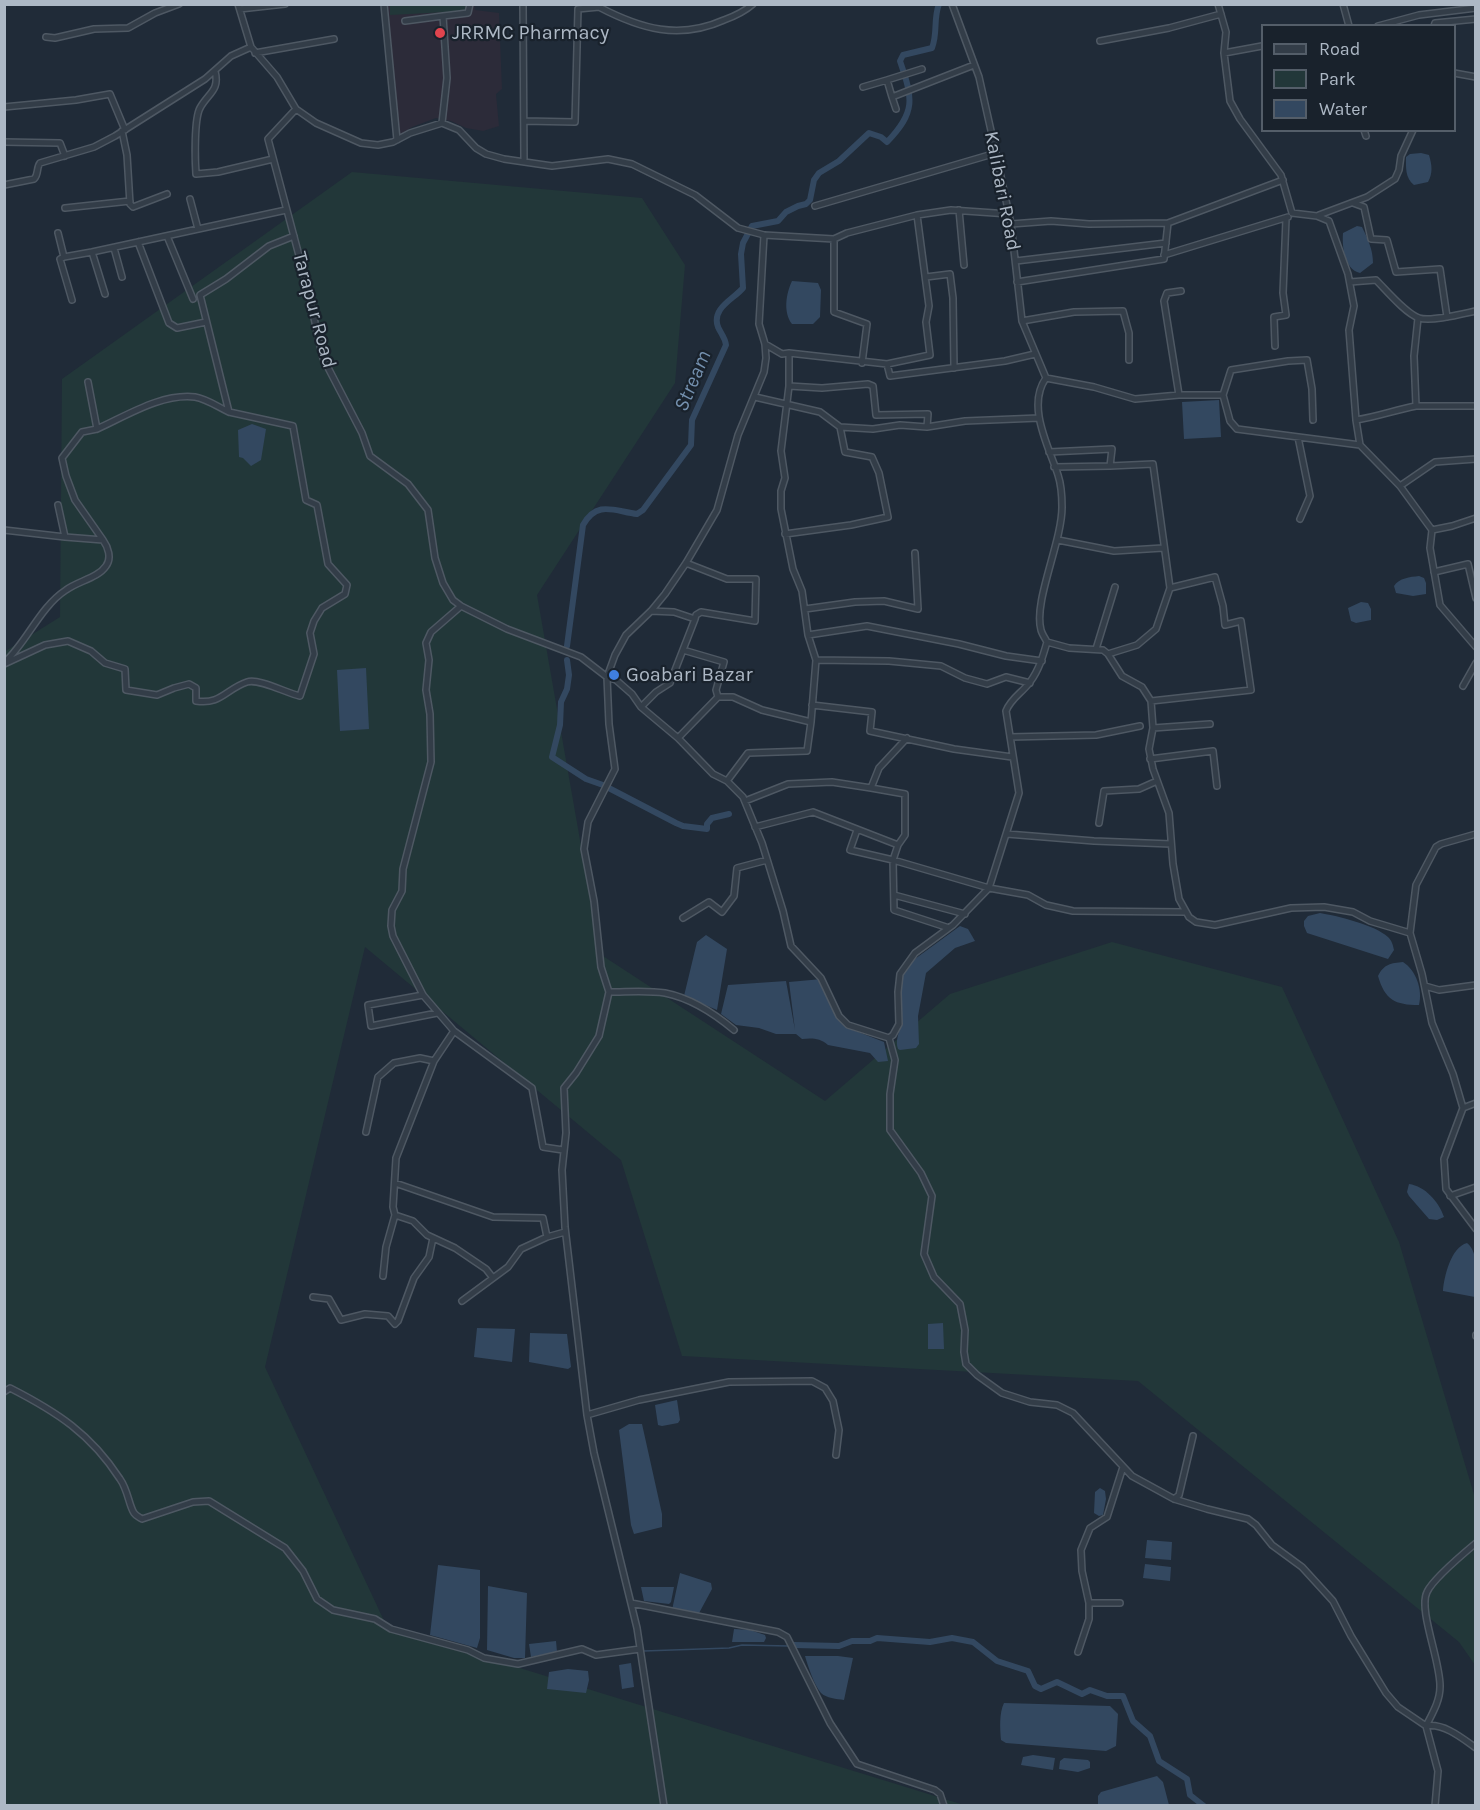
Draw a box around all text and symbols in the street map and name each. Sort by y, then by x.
place label: JRRMC Pharmacy [452,21,609,45]
legend [1261,24,1456,132]
marker: JRRMC Pharmacy [433,26,447,40]
text: Road [1319,38,1360,60]
text: Park [1319,68,1356,90]
text: Water [1319,98,1367,120]
street label: Kalibari Road [979,129,1025,253]
street label: Tarapur Road [287,249,341,371]
water label: Stream [669,347,717,415]
place label: Goabari Bazar [626,663,753,687]
marker: Goabari Bazar [607,668,621,682]

